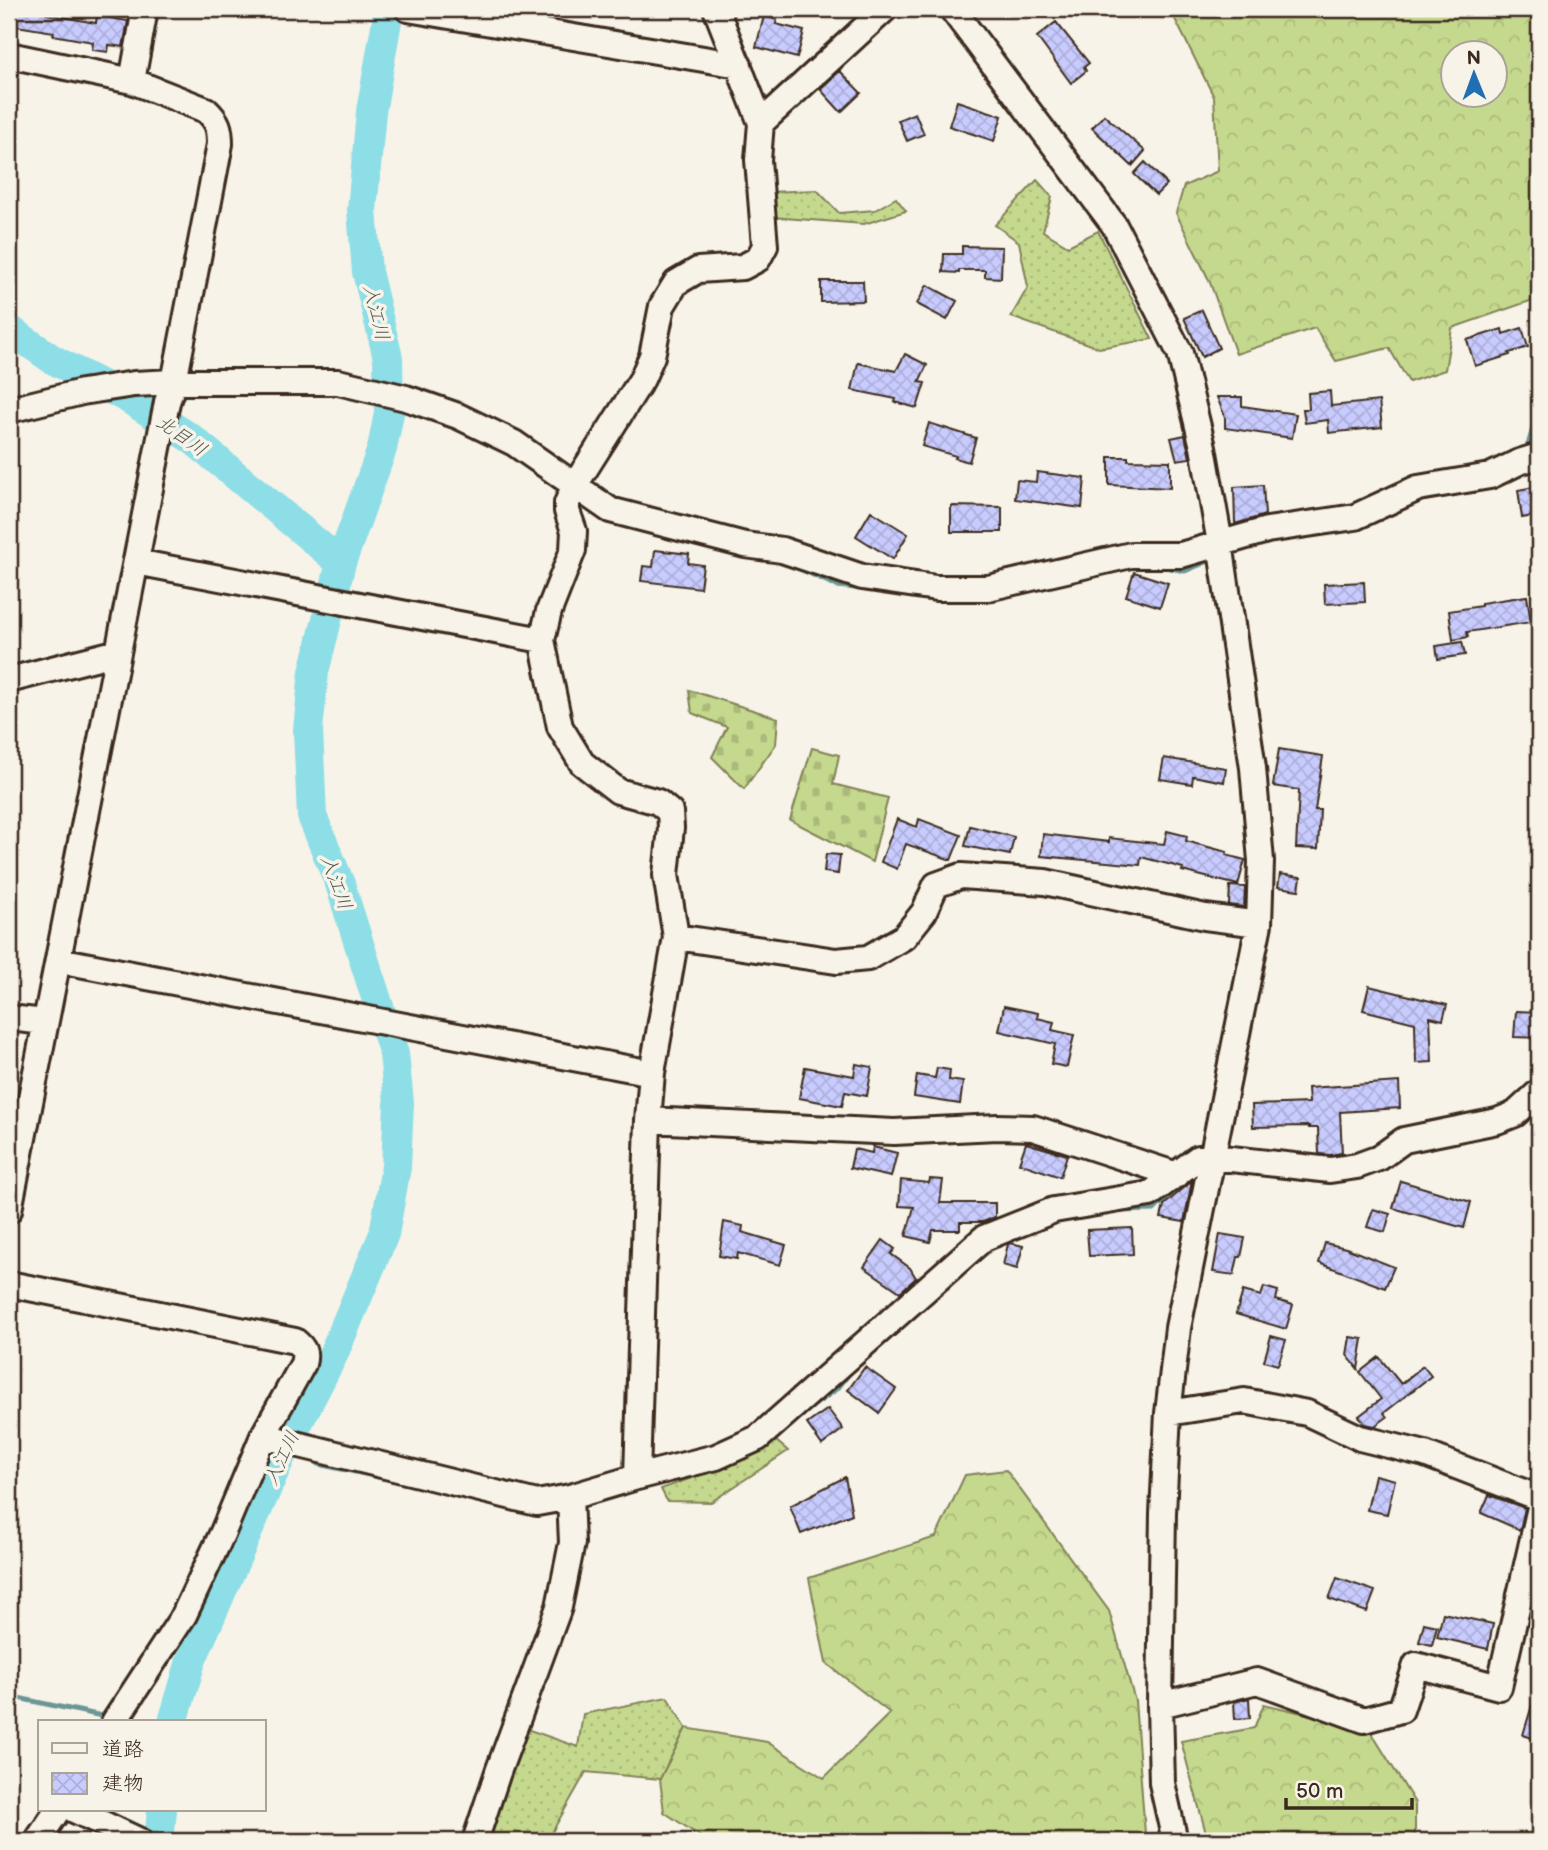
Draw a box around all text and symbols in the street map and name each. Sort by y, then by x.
north arrow [1440,38,1510,108]
text: N [1466,47,1481,70]
water label: 入江川 [357,282,394,343]
water label: 北目川 [151,410,211,462]
water label: 入江川 [315,852,356,913]
water label: 入江川 [260,1428,305,1489]
legend [38,1720,266,1812]
text: 道路 [102,1737,144,1762]
scale bar [1286,1766,1412,1810]
text: 建物 [102,1771,144,1796]
text: 50 m [1296,1779,1343,1804]

